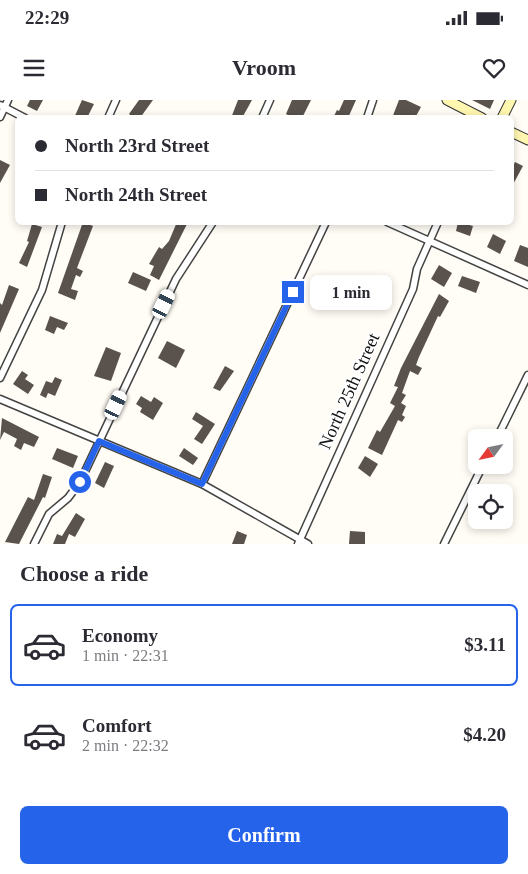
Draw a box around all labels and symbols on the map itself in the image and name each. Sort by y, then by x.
callout: 1 min [310,274,393,310]
route end [282,281,304,303]
car [150,287,177,321]
street label: North 25th Street [314,330,384,452]
car [102,388,129,422]
north arrow [468,429,512,474]
route start [69,471,91,493]

